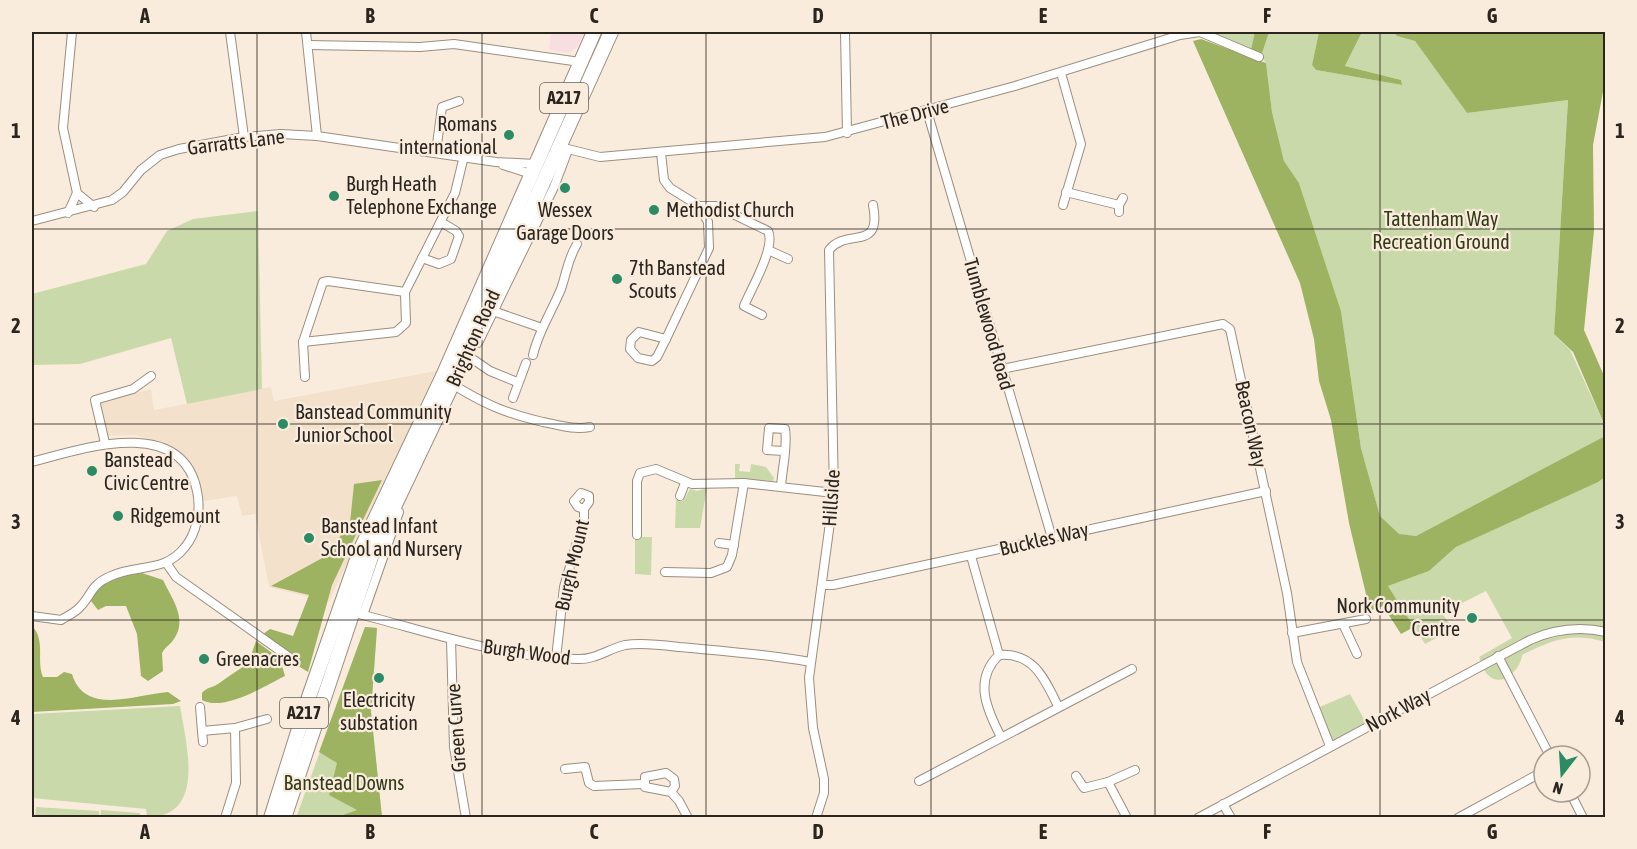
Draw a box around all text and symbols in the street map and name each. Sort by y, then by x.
text: A [139,4,150,27]
text: B [365,4,375,27]
text: C [590,4,599,27]
text: D [812,4,824,27]
text: E [1039,4,1048,27]
text: F [1263,4,1271,27]
text: G [1487,4,1498,27]
road number: A217 [540,83,588,113]
street label: The Drive [879,94,951,134]
place label: Romans international [399,112,498,158]
text: 1 [11,119,21,142]
text: 1 [1615,119,1625,142]
street label: Garratts Lane [186,124,286,159]
marker: Romans international [502,128,516,142]
place label: Burgh Heath Telephone Exchange [346,172,497,218]
marker: Wessex Garage Doors [558,181,572,195]
marker: Burgh Heath Telephone Exchange [327,189,341,203]
place label: Wessex Garage Doors [516,198,614,244]
place label: Methodist Church [666,198,794,221]
marker: Methodist Church [647,203,661,217]
park label: Tattenham Way Recreation Ground [1372,207,1510,253]
street label: Tumblewood Road [960,255,1019,393]
place label: 7th Banstead Scouts [629,256,726,302]
marker: 7th Banstead Scouts [610,272,624,286]
street label: Brighton Road [441,286,504,390]
text: 2 [11,314,21,337]
text: 2 [1615,314,1625,337]
street label: Beacon Way [1231,378,1272,470]
place label: Banstead Community Junior School [295,400,452,446]
marker: Banstead Community Junior School [276,417,290,431]
place label: Banstead Civic Centre [104,448,189,494]
marker: Banstead Civic Centre [85,464,99,478]
street label: Hillside [817,469,844,527]
place label: Ridgemount [130,504,221,527]
marker: Ridgemount [111,509,125,523]
text: 3 [11,510,21,533]
text: 3 [1615,510,1625,533]
place label: Banstead Infant School and Nursery [321,514,462,560]
street label: Burgh Mount [550,517,593,613]
street label: Buckles Way [997,517,1091,560]
marker: Banstead Infant School and Nursery [302,531,316,545]
place label: Nork Community Centre [1336,594,1460,640]
marker: Nork Community Centre [1465,611,1479,625]
street label: Burgh Wood [482,634,572,669]
place label: Greenacres [216,647,299,670]
marker: Greenacres [197,652,211,666]
marker: Electricity substation [372,671,386,685]
street label: Green Curve [441,683,470,773]
street label: Nork Way [1361,683,1434,736]
place label: Electricity substation [340,688,418,734]
road number: A217 [280,698,328,728]
text: 4 [10,706,21,729]
text: 4 [1614,706,1625,729]
north arrow [1532,744,1592,804]
park label: Banstead Downs [284,771,404,794]
text: N [1550,778,1565,798]
text: A [139,820,150,843]
text: B [365,820,375,843]
text: C [590,820,599,843]
text: D [812,820,824,843]
text: E [1039,820,1048,843]
text: F [1263,820,1271,843]
text: G [1487,820,1498,843]

